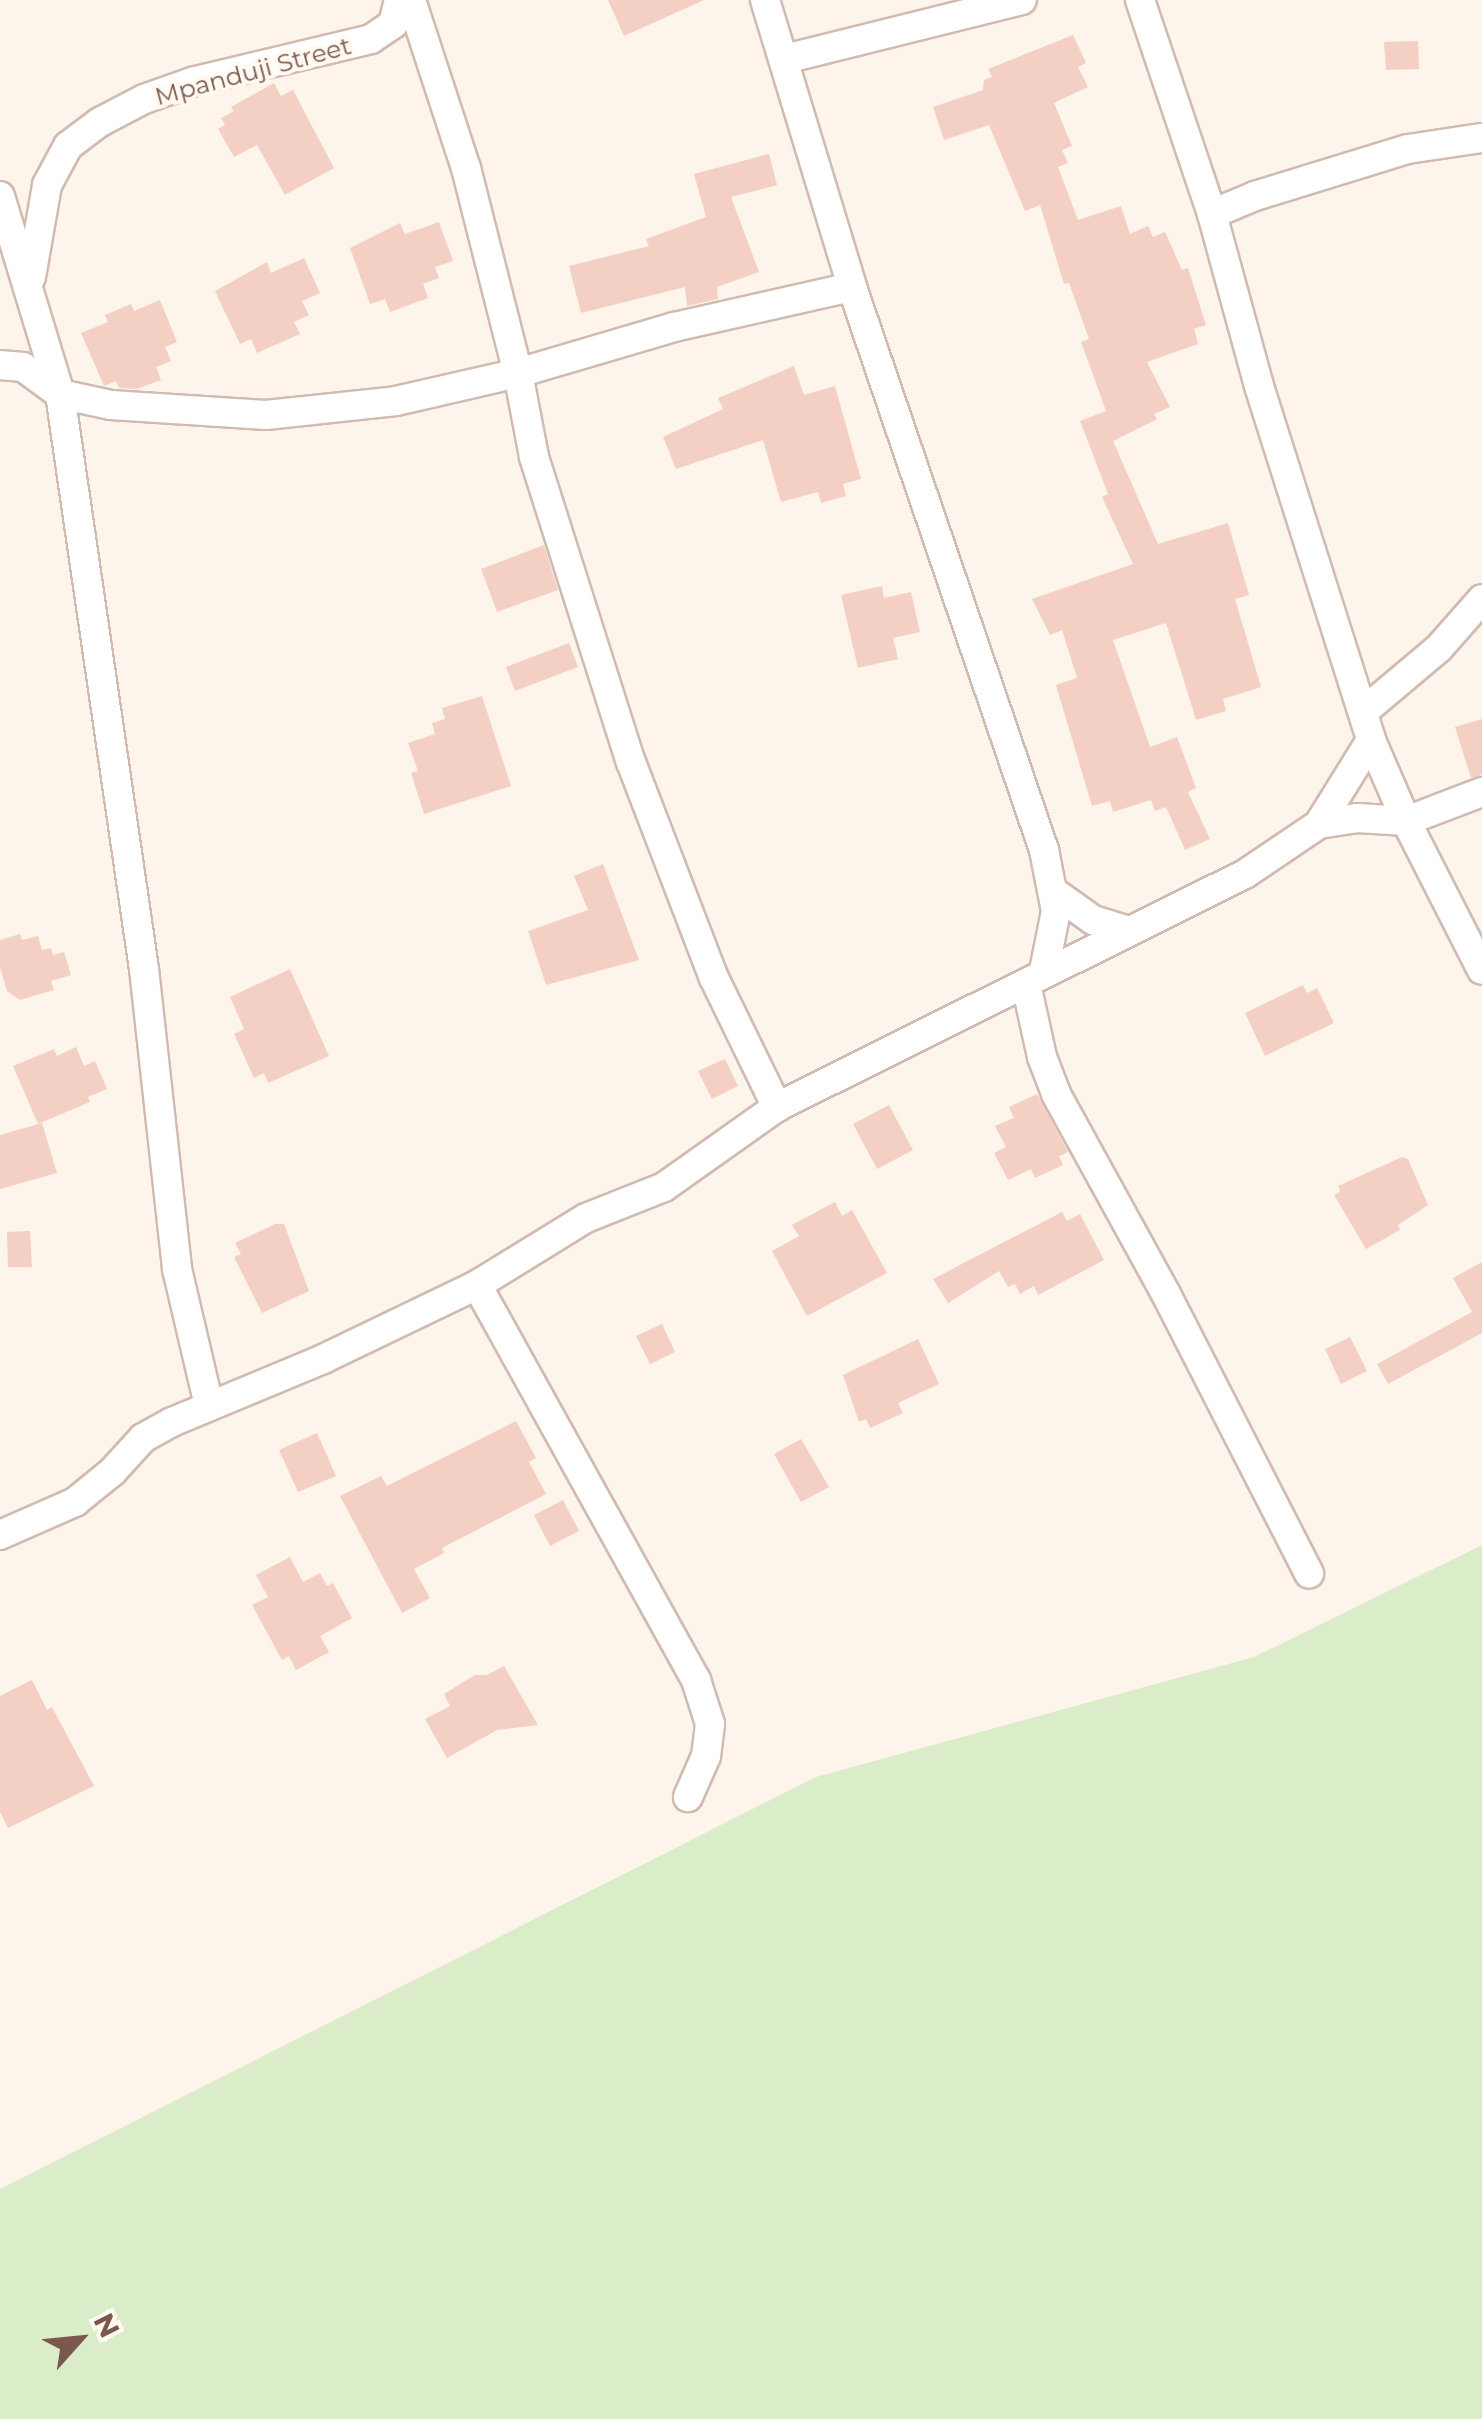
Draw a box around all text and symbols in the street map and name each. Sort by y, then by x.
street label: Mpanduji Street [152,30,354,112]
north arrow [30,2289,130,2389]
text: N [86,2308,127,2343]

